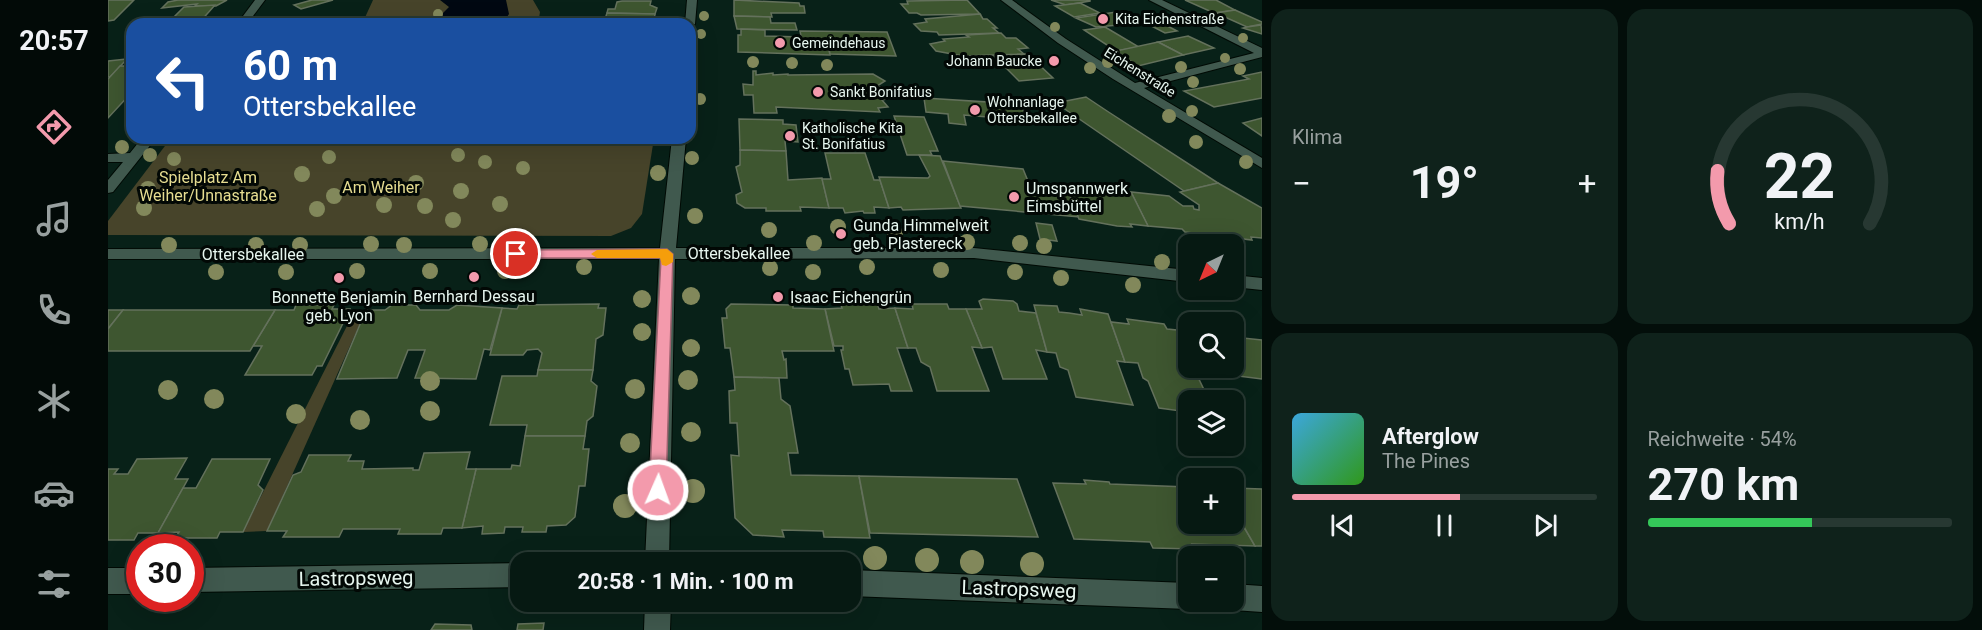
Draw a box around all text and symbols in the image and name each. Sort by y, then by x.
place label: Kita Eichenstraße [1115,11,1224,27]
marker: Kita Eichenstraße [1096,12,1110,26]
text: 20:57 [19,25,89,57]
place label: Gemeindehaus [792,35,885,51]
marker: Gemeindehaus [773,36,787,50]
text: 60 m [243,41,338,90]
icon: left [144,42,222,120]
street label: Eichenstraße [1101,44,1179,100]
place label: Johann Baucke [946,53,1042,69]
marker: Johann Baucke [1047,54,1061,68]
place label: Sankt Bonifatius [830,84,932,100]
marker: Sankt Bonifatius [811,85,825,99]
text: Ottersbekallee [243,91,416,123]
place label: Wohnanlage Ottersbekallee [987,94,1077,126]
marker: Wohnanlage Ottersbekallee [968,103,982,117]
icon: directions [33,106,75,148]
place label: Katholische Kita St. Bonifatius [802,120,903,152]
text: Klima [1292,125,1343,149]
marker: Katholische Kita St. Bonifatius [783,129,797,143]
text: 22 [1764,140,1836,213]
text: 19° [1410,156,1479,209]
text: − [1292,164,1311,203]
text: + [1578,164,1597,203]
park label: Spielplatz Am Weiher/Unnastraße [139,168,277,205]
park label: Am Weiher [342,178,420,197]
place label: Umspannwerk Eimsbüttel [1026,179,1129,216]
marker: Umspannwerk Eimsbüttel [1007,190,1021,204]
icon: music [33,198,75,240]
text: km/h [1775,209,1825,234]
place label: Gunda Himmelweit geb. Plastereck [853,216,989,253]
marker: Gunda Himmelweit geb. Plastereck [834,227,848,241]
pin [490,228,541,279]
north arrow [1178,234,1244,300]
map controls [1178,234,1244,612]
icon: arrive [499,237,532,270]
street label: Ottersbekallee [688,244,790,263]
street label: Ottersbekallee [202,245,304,264]
marker: Bernhard Dessau [467,270,481,284]
marker: Bonnette Benjamin geb. Lyon [332,271,346,285]
place label: Bernhard Dessau [413,287,535,306]
place label: Bonnette Benjamin geb. Lyon [272,288,406,325]
place label: Isaac Eichengrün [790,288,912,307]
icon: phone [33,289,75,331]
marker: Isaac Eichengrün [771,290,785,304]
button: search [1178,312,1244,378]
icon: climate [33,380,75,422]
button: layers [1178,390,1244,456]
text: Afterglow [1382,424,1479,449]
text: Reichweite · 54% [1648,427,1797,451]
text: The Pines [1382,449,1470,473]
position arrow [626,458,690,522]
text: 270 km [1648,458,1799,511]
button: + [1178,468,1244,534]
icon: car [33,472,75,514]
icon: previous [1326,509,1359,542]
icon: pause [1428,509,1461,542]
icon: next [1529,509,1562,542]
speed limit sign: 30 [126,534,204,612]
button: − [1178,546,1244,612]
icon: filters [33,563,75,605]
street label: Lastropsweg [298,565,414,591]
text: 20:58 · 1 Min. · 100 m [577,569,794,594]
street label: Lastropsweg [961,575,1077,603]

